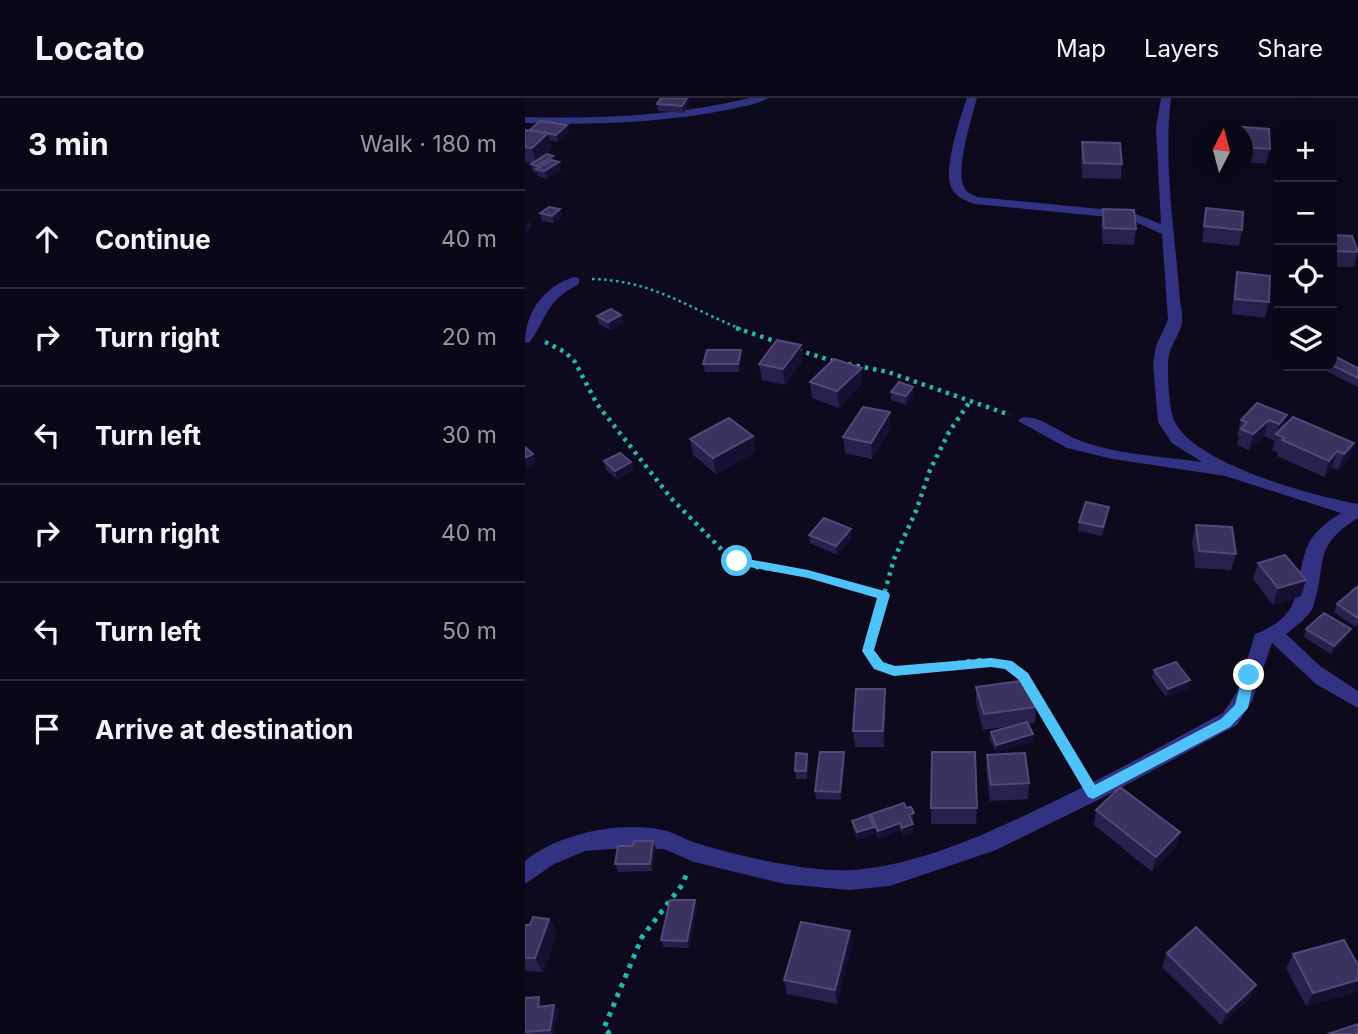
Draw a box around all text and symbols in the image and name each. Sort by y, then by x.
text: Locato [35,28,145,68]
text: Map [1056,34,1106,63]
text: Layers [1144,34,1219,63]
text: Share [1257,34,1323,63]
north arrow [1190,119,1253,182]
map controls [1274,119,1337,371]
button: + [1274,119,1337,182]
text: 3 min [28,126,109,162]
text: Walk · 180 m [360,130,497,158]
button: − [1274,182,1337,245]
icon: ahead [28,220,66,258]
text: Continue [95,224,211,255]
text: 40 m [441,225,497,253]
button: locate [1274,245,1337,308]
button: layers [1274,308,1337,371]
icon: right [28,318,66,356]
text: Turn right [95,322,220,353]
text: 20 m [442,323,497,351]
icon: left [28,416,66,454]
text: Turn left [95,420,201,451]
text: 30 m [442,421,497,449]
icon: right [28,514,66,552]
text: Turn right [95,518,220,549]
text: 40 m [441,519,497,547]
route start [721,545,752,576]
icon: left [28,612,66,650]
text: Turn left [95,616,201,647]
text: 50 m [442,617,497,645]
route end [1233,659,1264,690]
icon: arrive [28,710,66,748]
text: Arrive at destination [95,714,354,745]

